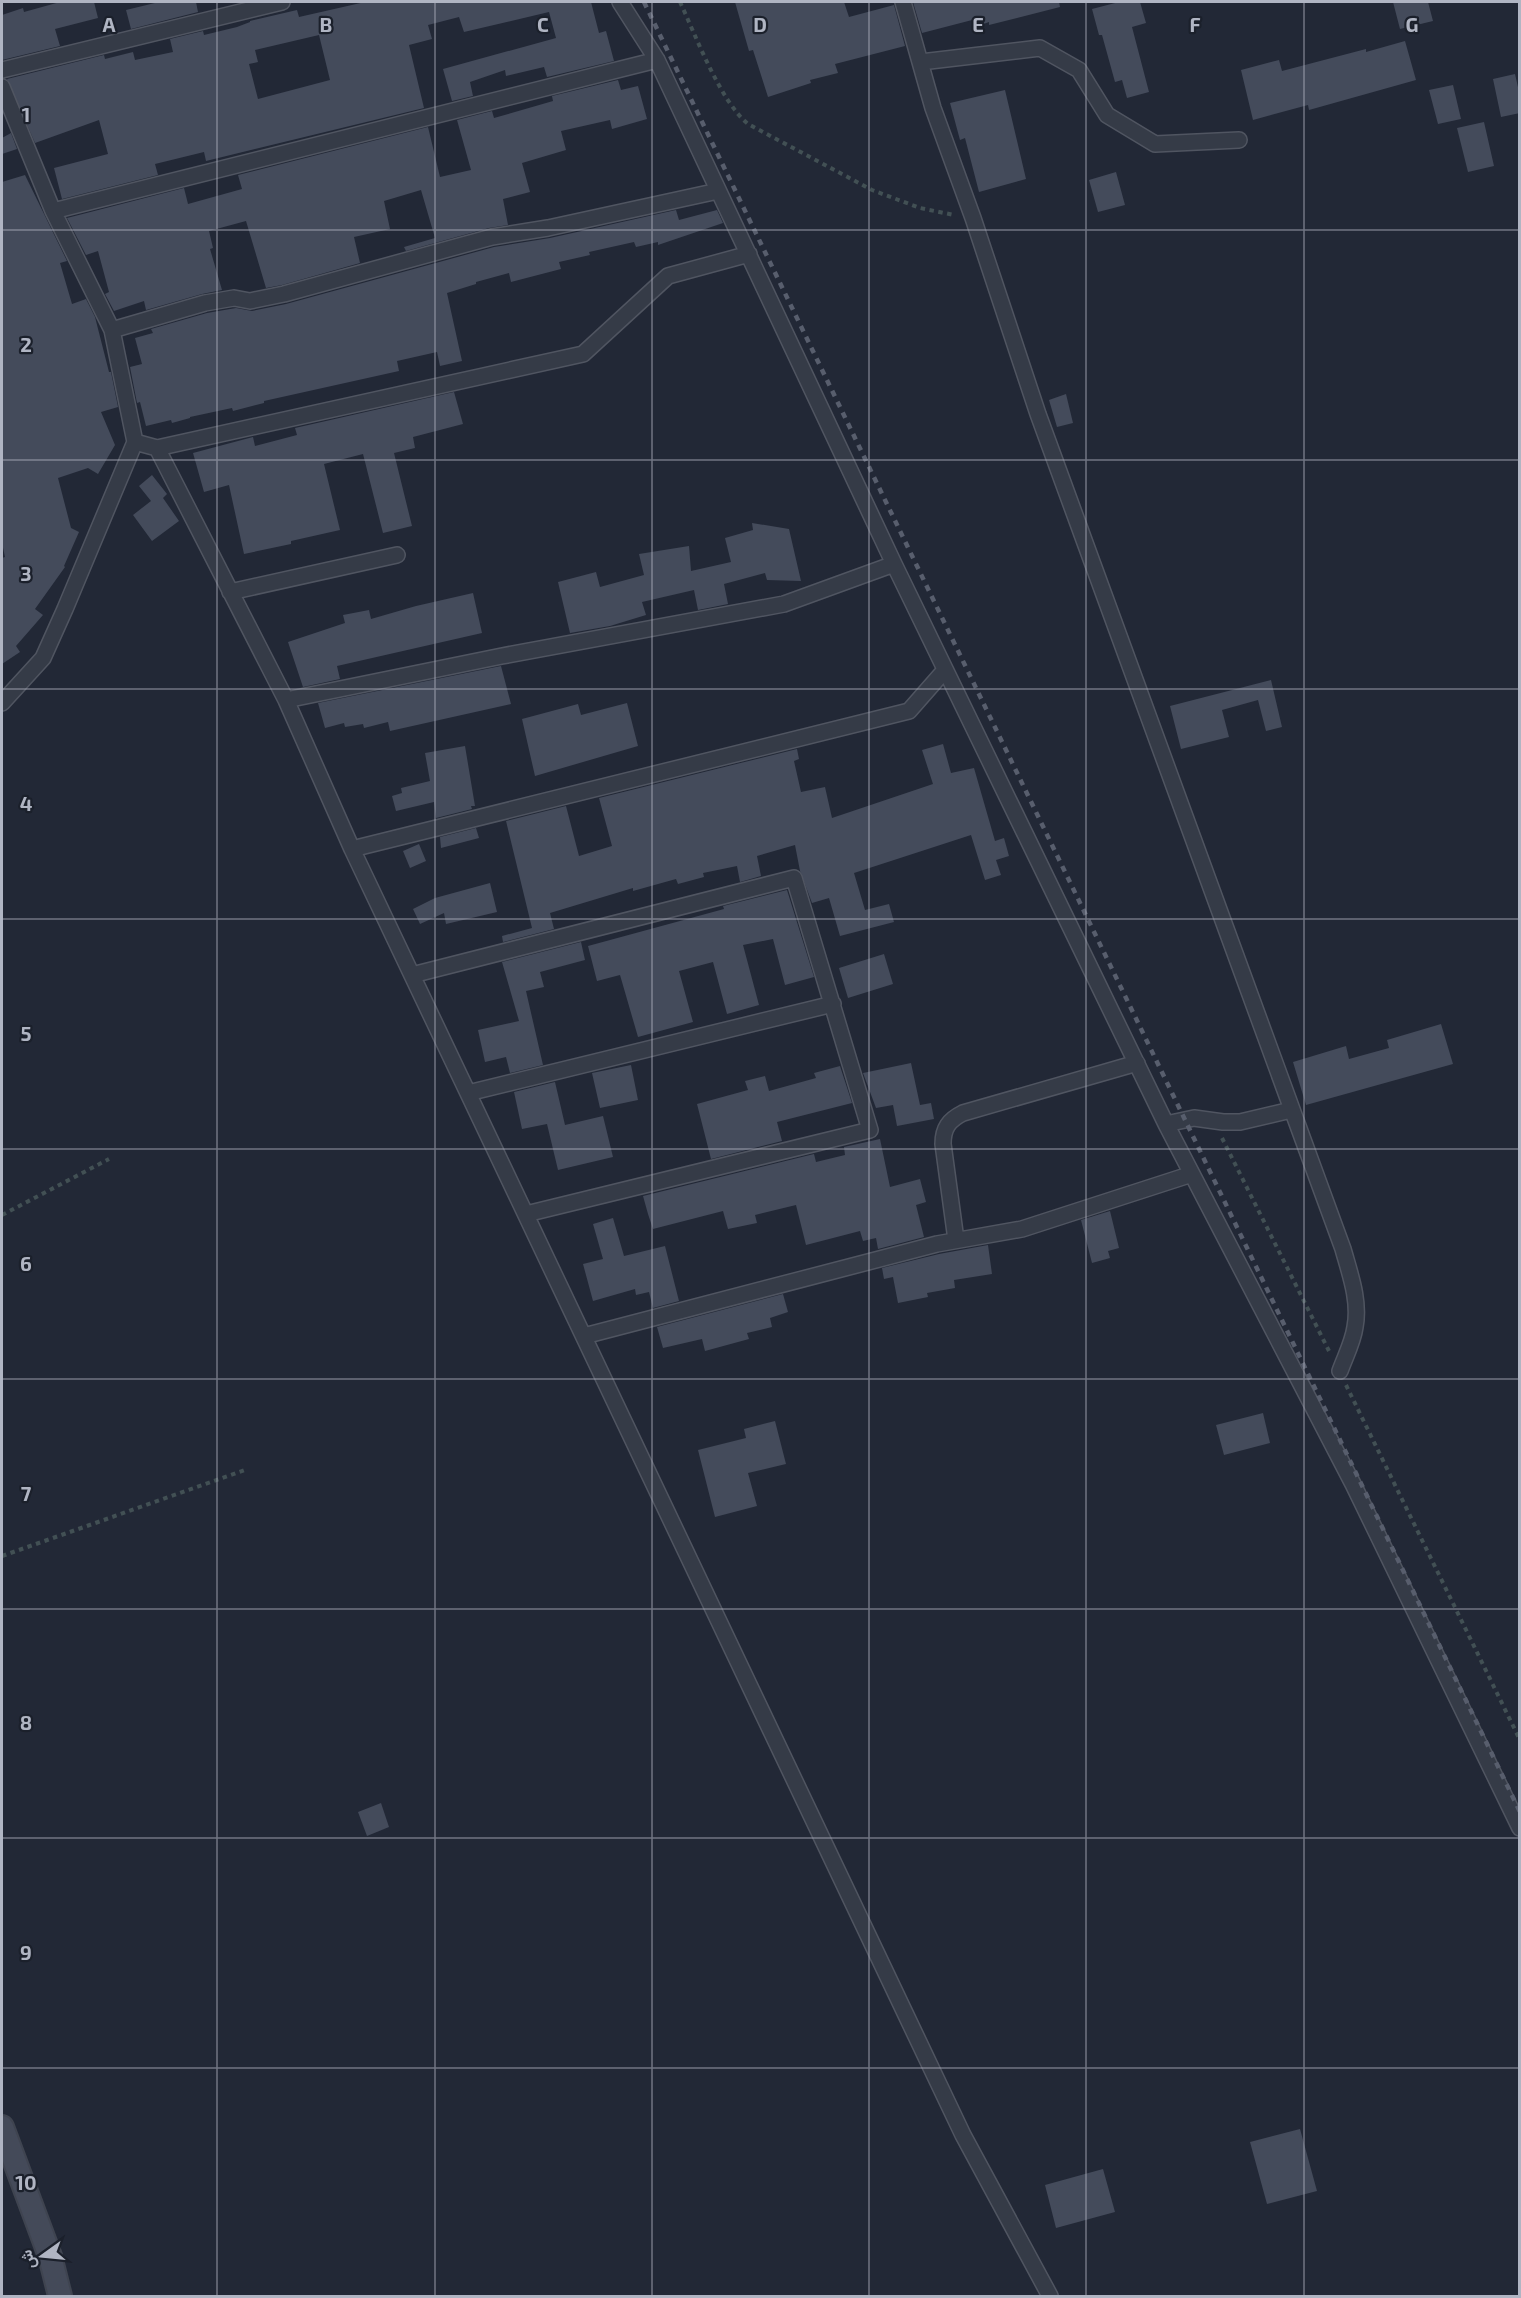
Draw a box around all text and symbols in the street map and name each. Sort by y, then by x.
text: A [102,12,116,36]
text: B [320,12,332,36]
text: C [537,12,549,36]
text: D [753,12,767,36]
text: E [972,12,984,36]
text: F [1189,12,1201,36]
text: G [1406,12,1418,36]
text: 1 [22,102,30,126]
text: 2 [20,332,32,356]
text: 3 [20,561,32,585]
text: 4 [20,791,33,815]
text: 5 [20,1021,32,1045]
text: 6 [20,1251,32,1275]
text: 7 [21,1481,32,1505]
text: 8 [20,1710,32,1734]
text: 9 [20,1940,32,1964]
text: 10 [15,2170,37,2194]
north arrow [12,2226,72,2286]
text: ش [15,2248,40,2272]

